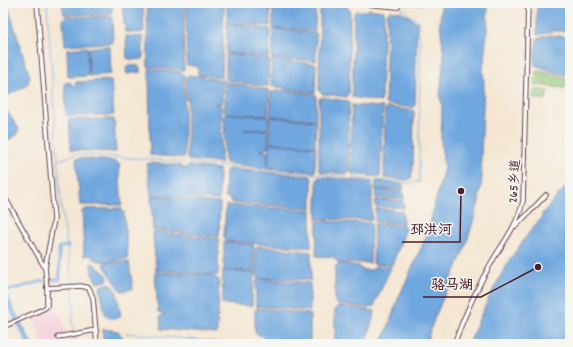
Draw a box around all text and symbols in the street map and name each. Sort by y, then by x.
street label: 265乡道 [504,159,527,204]
callout: 邳洪河 [402,216,460,242]
text: 邳洪河 [410,221,452,241]
callout: 骆马湖 [423,271,481,297]
text: 骆马湖 [431,276,473,296]

